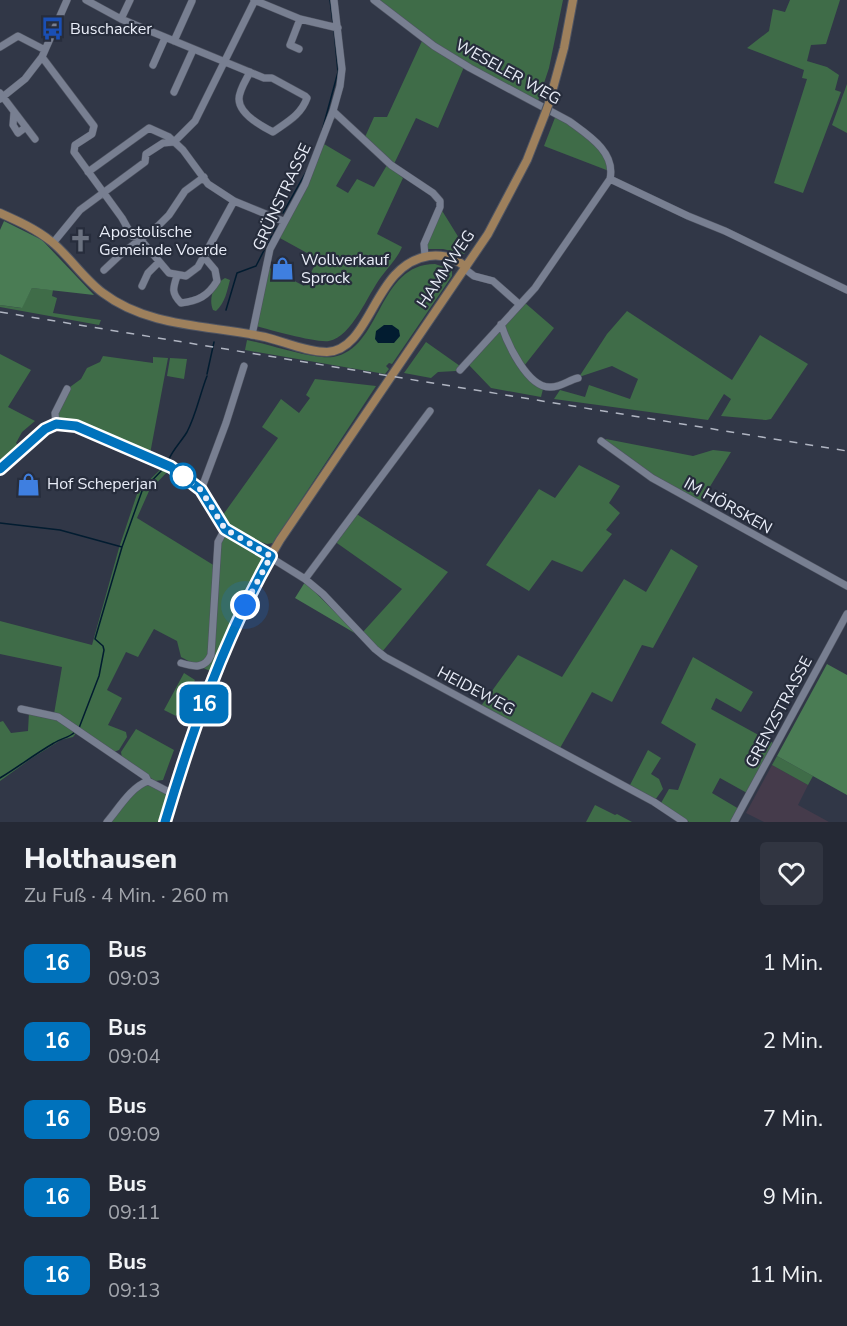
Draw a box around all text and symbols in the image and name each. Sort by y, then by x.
bus stop icon: Buschacker [39,16,65,42]
place label: Buschacker [70,18,152,40]
street label: WESELER WEG [451,34,565,110]
street label: GRÜNSTRASSE [247,140,317,254]
place label: Apostolische Gemeinde Voerde [99,221,227,261]
street label: HAMMWEG [412,226,480,312]
church icon: Apostolische Gemeinde Voerde [68,228,94,254]
place label: Wollverkauf Sprock [301,249,390,289]
shop icon: Wollverkauf Sprock [270,256,296,282]
unlabelled marker [170,463,196,489]
shop icon: Hof Scheperjan [16,471,42,497]
place label: Hof Scheperjan [47,473,157,495]
street label: IM HÖRSKEN [680,473,776,539]
your location [230,590,260,620]
street label: GRENZSTRASSE [740,652,818,772]
street label: HEIDEWEG [433,661,519,721]
line badge: 16 [177,684,231,724]
text: 16 [191,690,217,718]
text: Holthausen [24,840,177,878]
button: heart [760,842,823,905]
text: Zu Fuß · 4 Min. · 260 m [24,882,229,909]
text: Bus [108,935,147,965]
text: 1 Min. [763,948,823,978]
text: 16 [44,949,70,977]
text: 09:03 [108,965,161,992]
text: Bus [108,1013,147,1043]
text: 2 Min. [763,1026,823,1056]
text: 16 [44,1027,70,1055]
text: 09:04 [108,1043,161,1070]
text: Bus [108,1091,147,1121]
text: 7 Min. [763,1104,823,1134]
text: 16 [44,1105,70,1133]
text: 09:09 [108,1121,161,1148]
text: Bus [108,1169,147,1199]
text: 9 Min. [763,1182,823,1212]
text: 16 [44,1183,70,1211]
text: 09:11 [108,1199,161,1226]
text: Bus [108,1247,147,1277]
text: 11 Min. [750,1260,823,1290]
text: 16 [44,1261,70,1289]
text: 09:13 [108,1277,161,1304]

